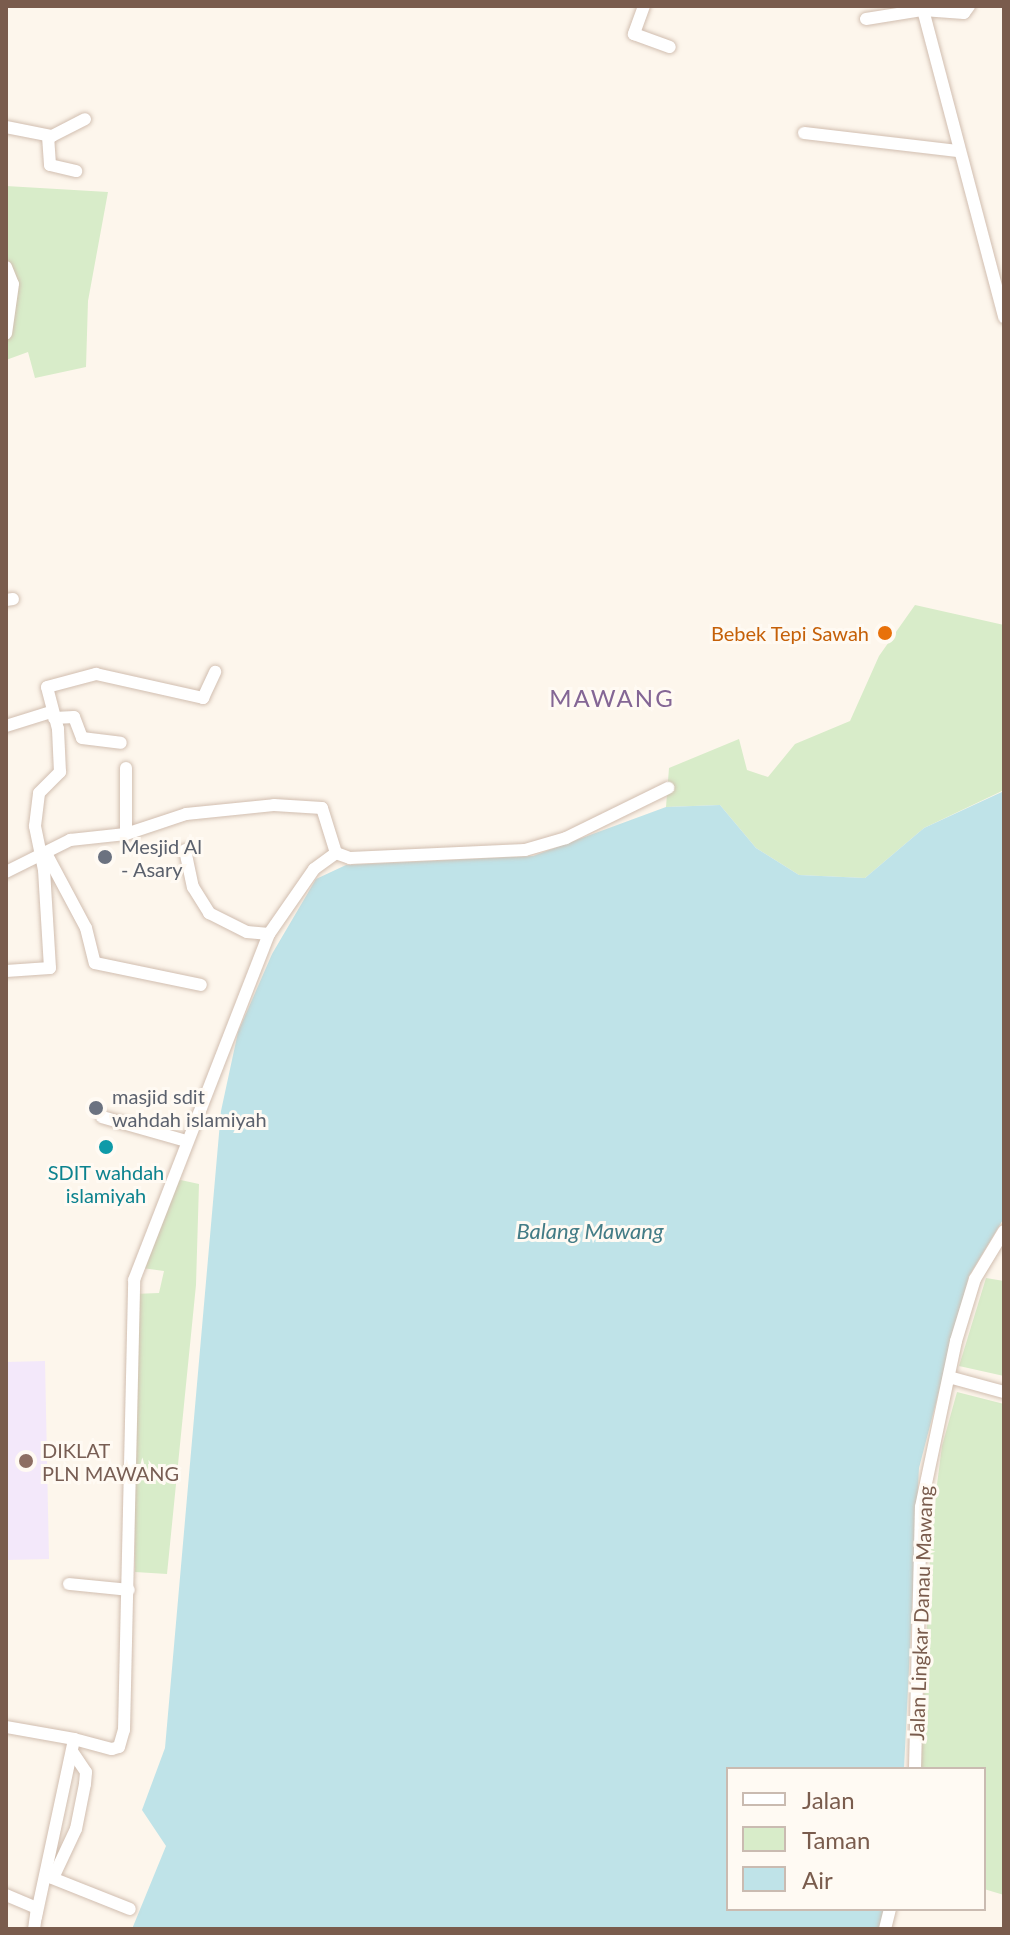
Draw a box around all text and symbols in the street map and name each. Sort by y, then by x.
place label: Bebek Tepi Sawah [710,621,869,645]
marker: Bebek Tepi Sawah [876,624,894,642]
district label: MAWANG [549,684,675,712]
place label: Mesjid Al - Asary [121,834,203,881]
marker: Mesjid Al - Asary [96,848,114,866]
place label: masjid sdit wahdah islamiyah [112,1084,267,1131]
marker: masjid sdit wahdah islamiyah [87,1099,105,1117]
marker: SDIT wahdah islamiyah [97,1138,115,1156]
place label: SDIT wahdah islamiyah [47,1160,165,1207]
water label: Balang Mawang [516,1218,664,1244]
place label: DIKLAT PLN MAWANG [42,1438,179,1485]
marker: DIKLAT PLN MAWANG [17,1452,35,1470]
street label: Jalan Lingkar Danau Mawang [905,1485,937,1741]
legend [726,1767,986,1911]
text: Jalan [802,1785,855,1814]
text: Taman [802,1825,870,1854]
text: Air [802,1865,833,1894]

